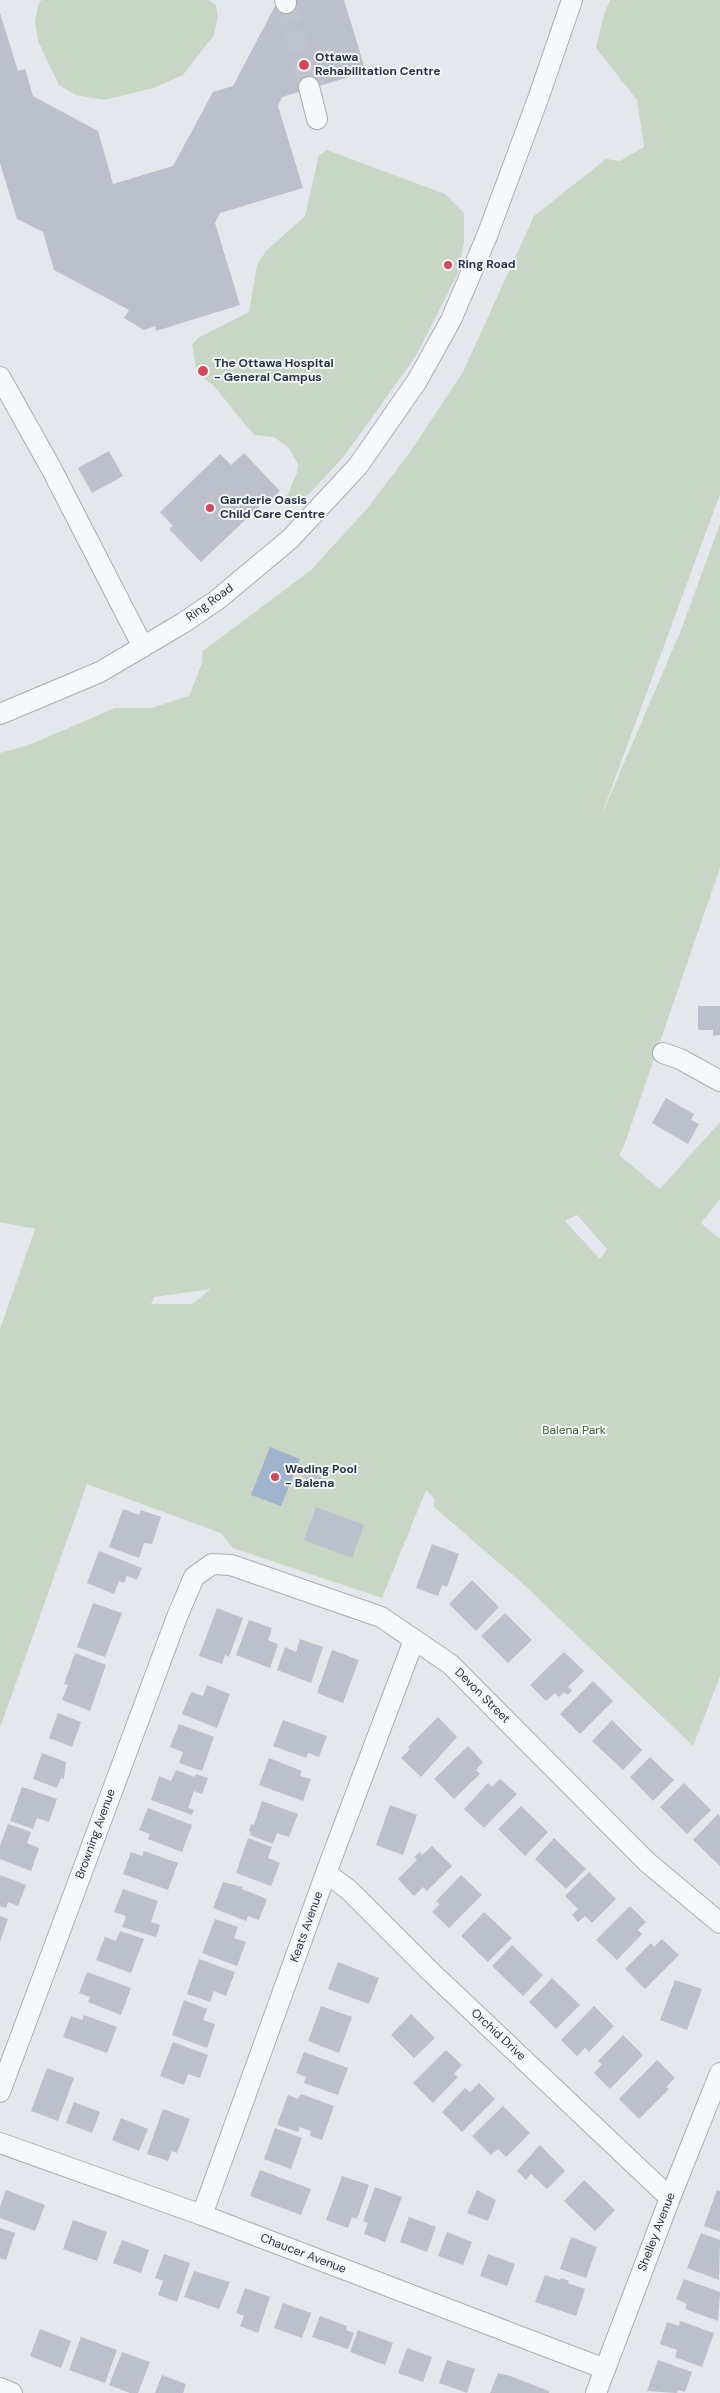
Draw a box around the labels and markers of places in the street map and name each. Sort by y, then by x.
place label: Ottawa Rehabilitation Centre [315,51,440,79]
marker: Ottawa Rehabilitation Centre [297,58,311,72]
place label: Ring Road [458,258,516,272]
marker: Ring Road [442,259,454,271]
place label: The Ottawa Hospital - General Campus [214,357,334,385]
marker: The Ottawa Hospital - General Campus [196,364,210,378]
place label: Garderie Oasis Child Care Centre [220,494,325,522]
marker: Garderie Oasis Child Care Centre [204,502,216,514]
place label: Wading Pool - Balena [285,1463,357,1491]
marker: Wading Pool - Balena [269,1471,281,1483]

